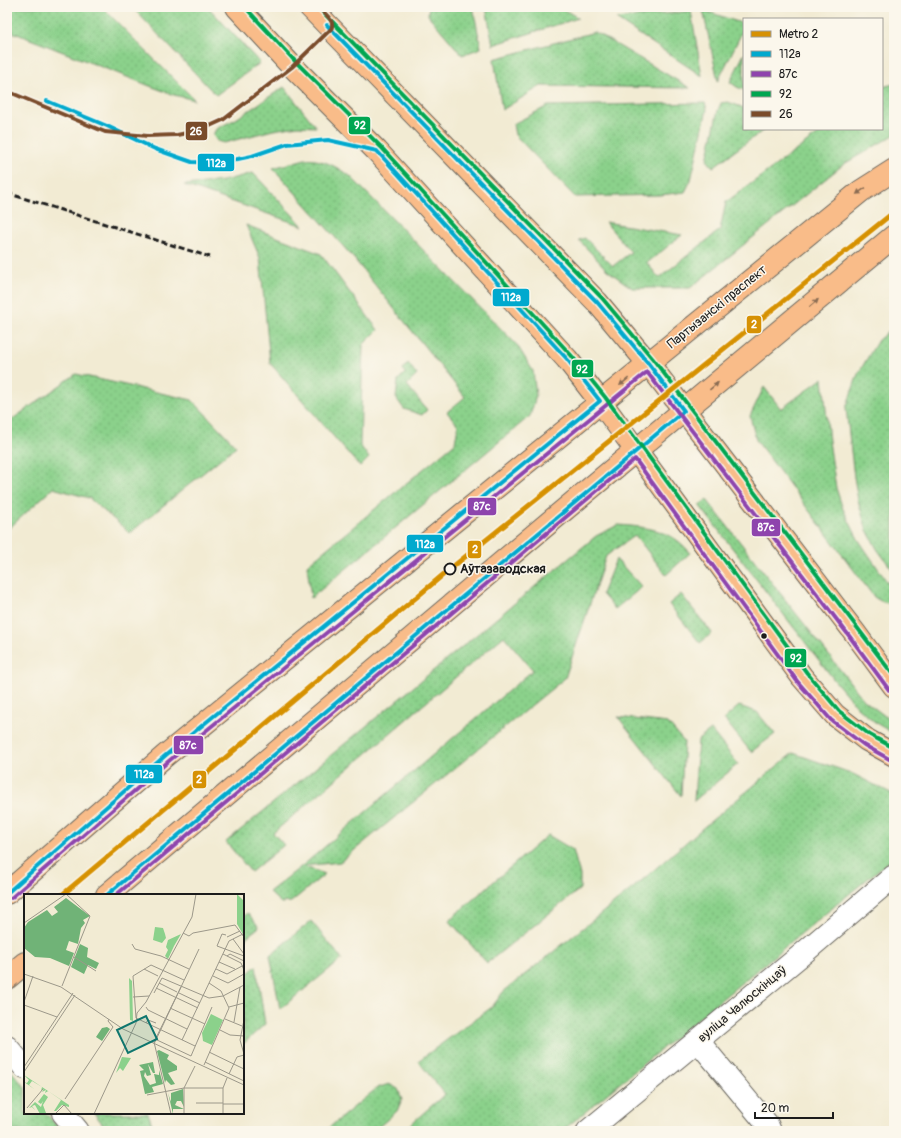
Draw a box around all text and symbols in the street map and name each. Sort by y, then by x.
legend [743,18,883,130]
text: Metro 2 [779,27,818,42]
text: 112а [779,47,801,62]
text: 87с [779,67,798,82]
text: 92 [779,87,792,102]
text: 26 [779,107,793,122]
line badge: 92 [348,116,371,135]
text: 92 [354,119,366,132]
line badge: 26 [185,121,208,141]
text: 26 [190,125,203,138]
line badge: 112а [197,153,235,172]
text: 112а [206,157,226,170]
one-way arrow [856,187,867,195]
street label: Партызанскі праспект [664,262,770,352]
line badge: 112а [492,288,530,307]
text: 112а [501,291,521,304]
one-way arrow [809,298,819,307]
line badge: 2 [746,315,762,334]
text: 2 [751,318,757,331]
line badge: 92 [571,359,594,378]
text: 92 [576,363,588,376]
one-way arrow [619,378,630,386]
one-way arrow [709,381,720,390]
line badge: 87с [467,497,497,516]
text: 87с [474,500,491,513]
line badge: 87с [751,518,781,537]
text: 87с [758,521,775,534]
line badge: 112а [406,534,444,553]
text: 112а [415,538,435,551]
line badge: 2 [467,540,482,559]
text: 2 [472,543,478,556]
place label: Аўтазаводская [460,561,546,577]
marker: Аўтазаводская [443,562,457,576]
unlabelled marker [759,631,769,641]
line badge: 92 [784,648,807,668]
text: 92 [790,652,802,665]
line badge: 87с [173,735,204,755]
text: 87с [180,739,197,752]
line badge: 112а [125,764,163,784]
text: 112а [134,768,154,781]
line badge: 2 [192,770,207,789]
text: 2 [196,773,202,786]
inset map [24,894,244,1114]
street label: вуліца Чалюскінцаў [694,962,790,1046]
scale bar [755,1094,833,1120]
text: 20 m [761,1101,790,1116]

